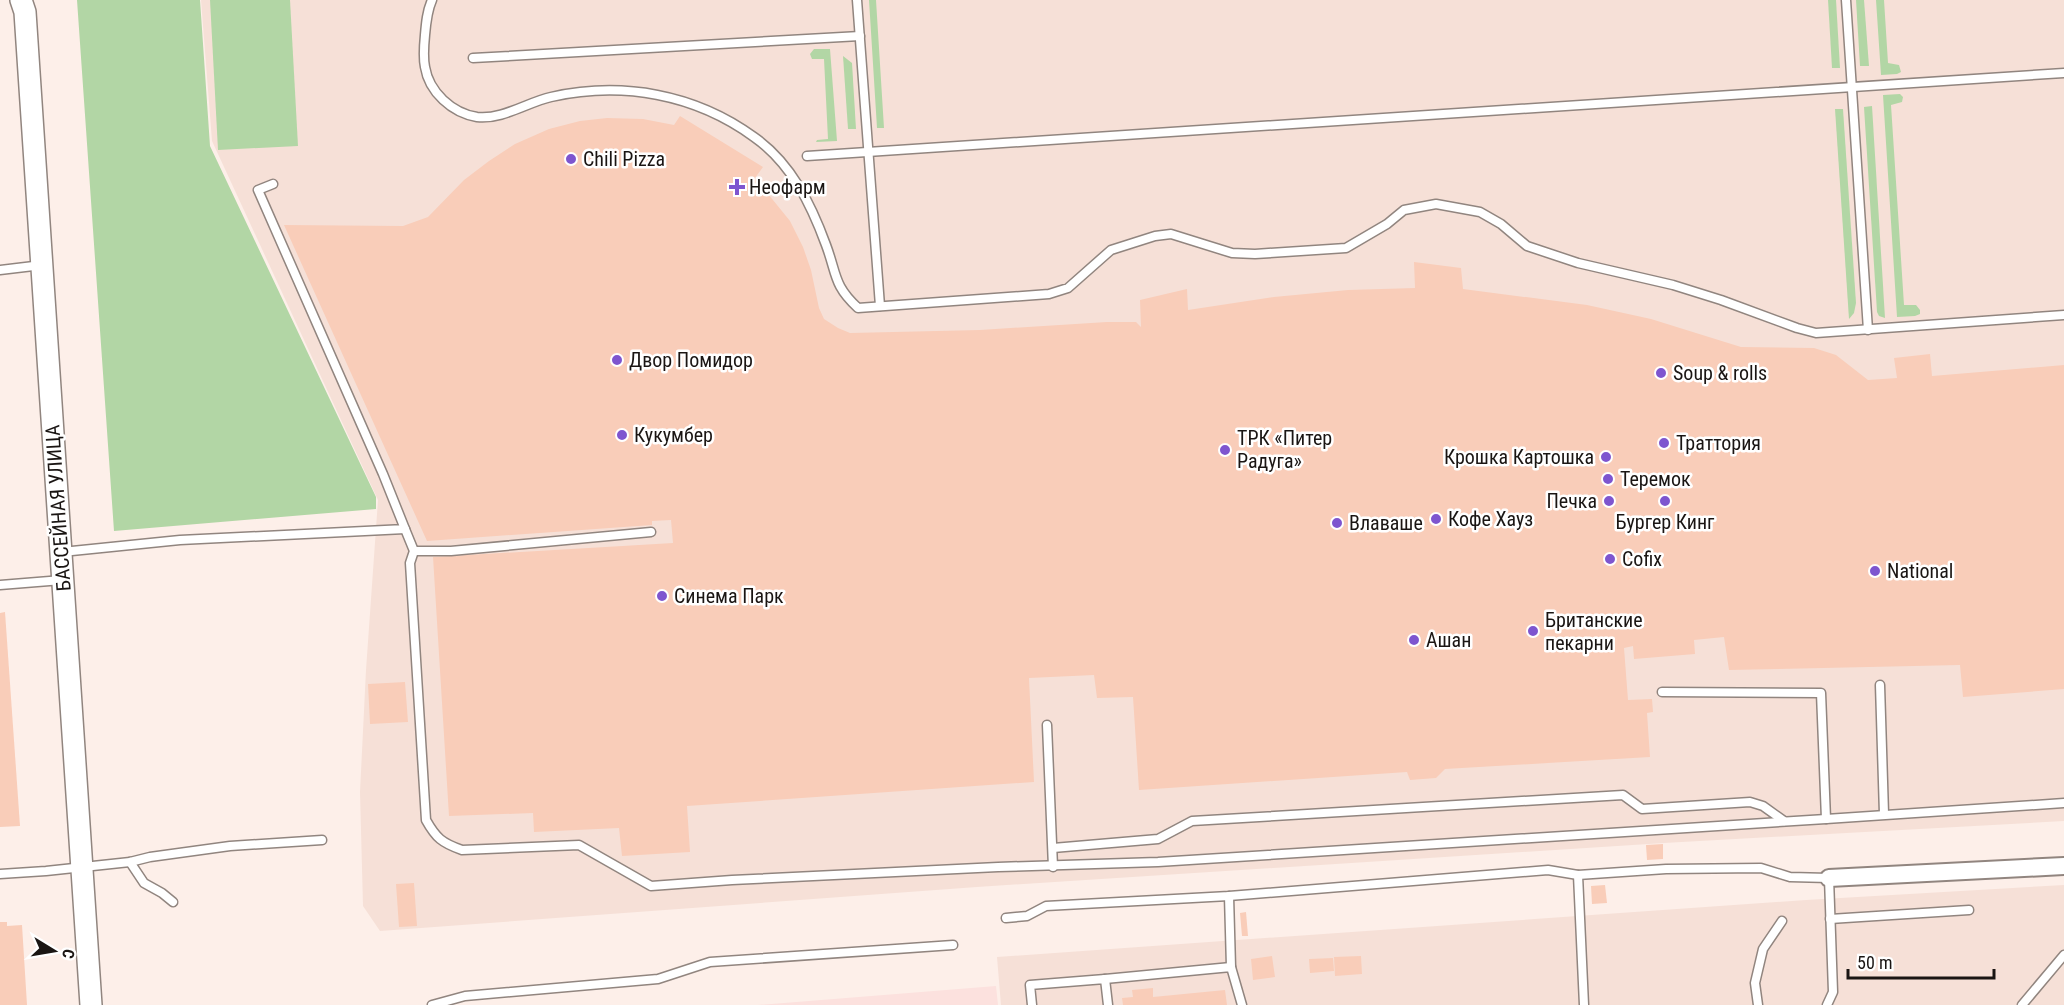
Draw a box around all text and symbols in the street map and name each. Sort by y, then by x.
place label: Chili Pizza [583,147,665,171]
marker: Chili Pizza [564,152,578,166]
place label: Неофарм [749,175,826,199]
marker: Неофарм [730,180,744,194]
place label: Двор Помидор [629,348,753,372]
marker: Двор Помидор [610,353,624,367]
place label: Soup & rolls [1673,361,1767,385]
marker: Soup & rolls [1654,366,1668,380]
street label: БАССЕЙНАЯ УЛИЦА [40,423,76,592]
place label: Кукумбер [634,423,713,447]
place label: ТРК «Питер Радуга» [1237,426,1332,473]
marker: Кукумбер [615,428,629,442]
place label: Траттория [1676,431,1761,455]
marker: Траттория [1657,436,1671,450]
marker: ТРК «Питер Радуга» [1218,443,1232,457]
place label: Крошка Картошка [1444,445,1594,469]
marker: Крошка Картошка [1599,450,1613,464]
place label: Теремок [1620,467,1691,491]
marker: Теремок [1601,472,1615,486]
place label: Печка [1546,489,1597,513]
marker: Печка [1602,494,1616,508]
marker: Бургер Кинг [1658,494,1672,508]
place label: Кофе Хауз [1448,507,1533,531]
place label: Бургер Кинг [1615,510,1715,534]
place label: Влаваше [1349,511,1423,535]
marker: Кофе Хауз [1429,512,1443,526]
marker: Влаваше [1330,516,1344,530]
place label: Cofix [1622,547,1662,571]
marker: Cofix [1603,552,1617,566]
place label: National [1887,559,1953,583]
marker: National [1868,564,1882,578]
place label: Синема Парк [674,584,784,608]
marker: Синема Парк [655,589,669,603]
place label: Британские пекарни [1545,608,1643,655]
marker: Британские пекарни [1526,624,1540,638]
place label: Ашан [1426,628,1471,652]
marker: Ашан [1407,633,1421,647]
north arrow [24,921,84,981]
scale bar [1848,942,1994,980]
text: С [58,947,78,960]
text: 50 m [1857,952,1892,973]

